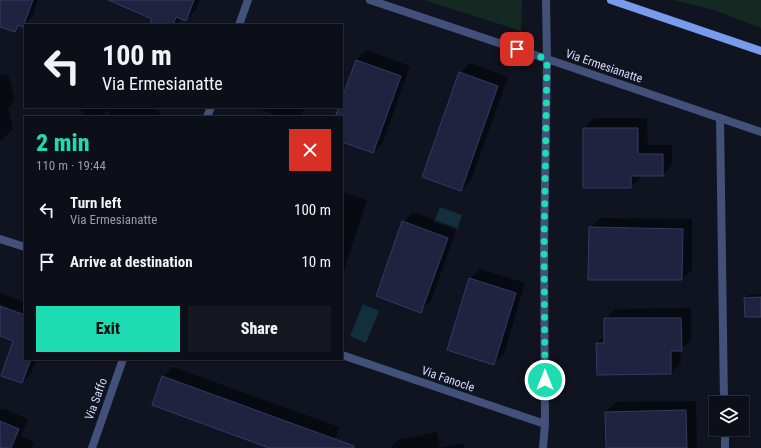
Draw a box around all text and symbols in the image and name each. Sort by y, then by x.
pin [500,32,534,66]
icon: arrive [506,38,528,60]
text: 100 m [102,39,172,72]
icon: left [36,40,88,92]
street label: Via Ermesianatte [564,46,645,86]
text: Via Ermesianatte [102,73,223,94]
text: 2 min [36,129,90,157]
button: close [289,129,331,171]
text: 110 m · 19:44 [36,158,106,173]
text: Turn left [70,194,121,212]
icon: left [36,199,58,221]
text: 100 m [294,201,331,219]
text: Via Ermesianatte [70,212,157,227]
icon: arrive [36,251,58,273]
text: Arrive at destination [70,253,193,271]
text: 10 m [301,253,331,271]
button: Exit [36,306,180,352]
button: Share [188,306,331,352]
position arrow [524,359,566,401]
street label: Via Fanocle [420,363,477,395]
street label: Via Saffo [82,376,110,422]
map controls [709,396,749,436]
button: layers [709,396,749,436]

